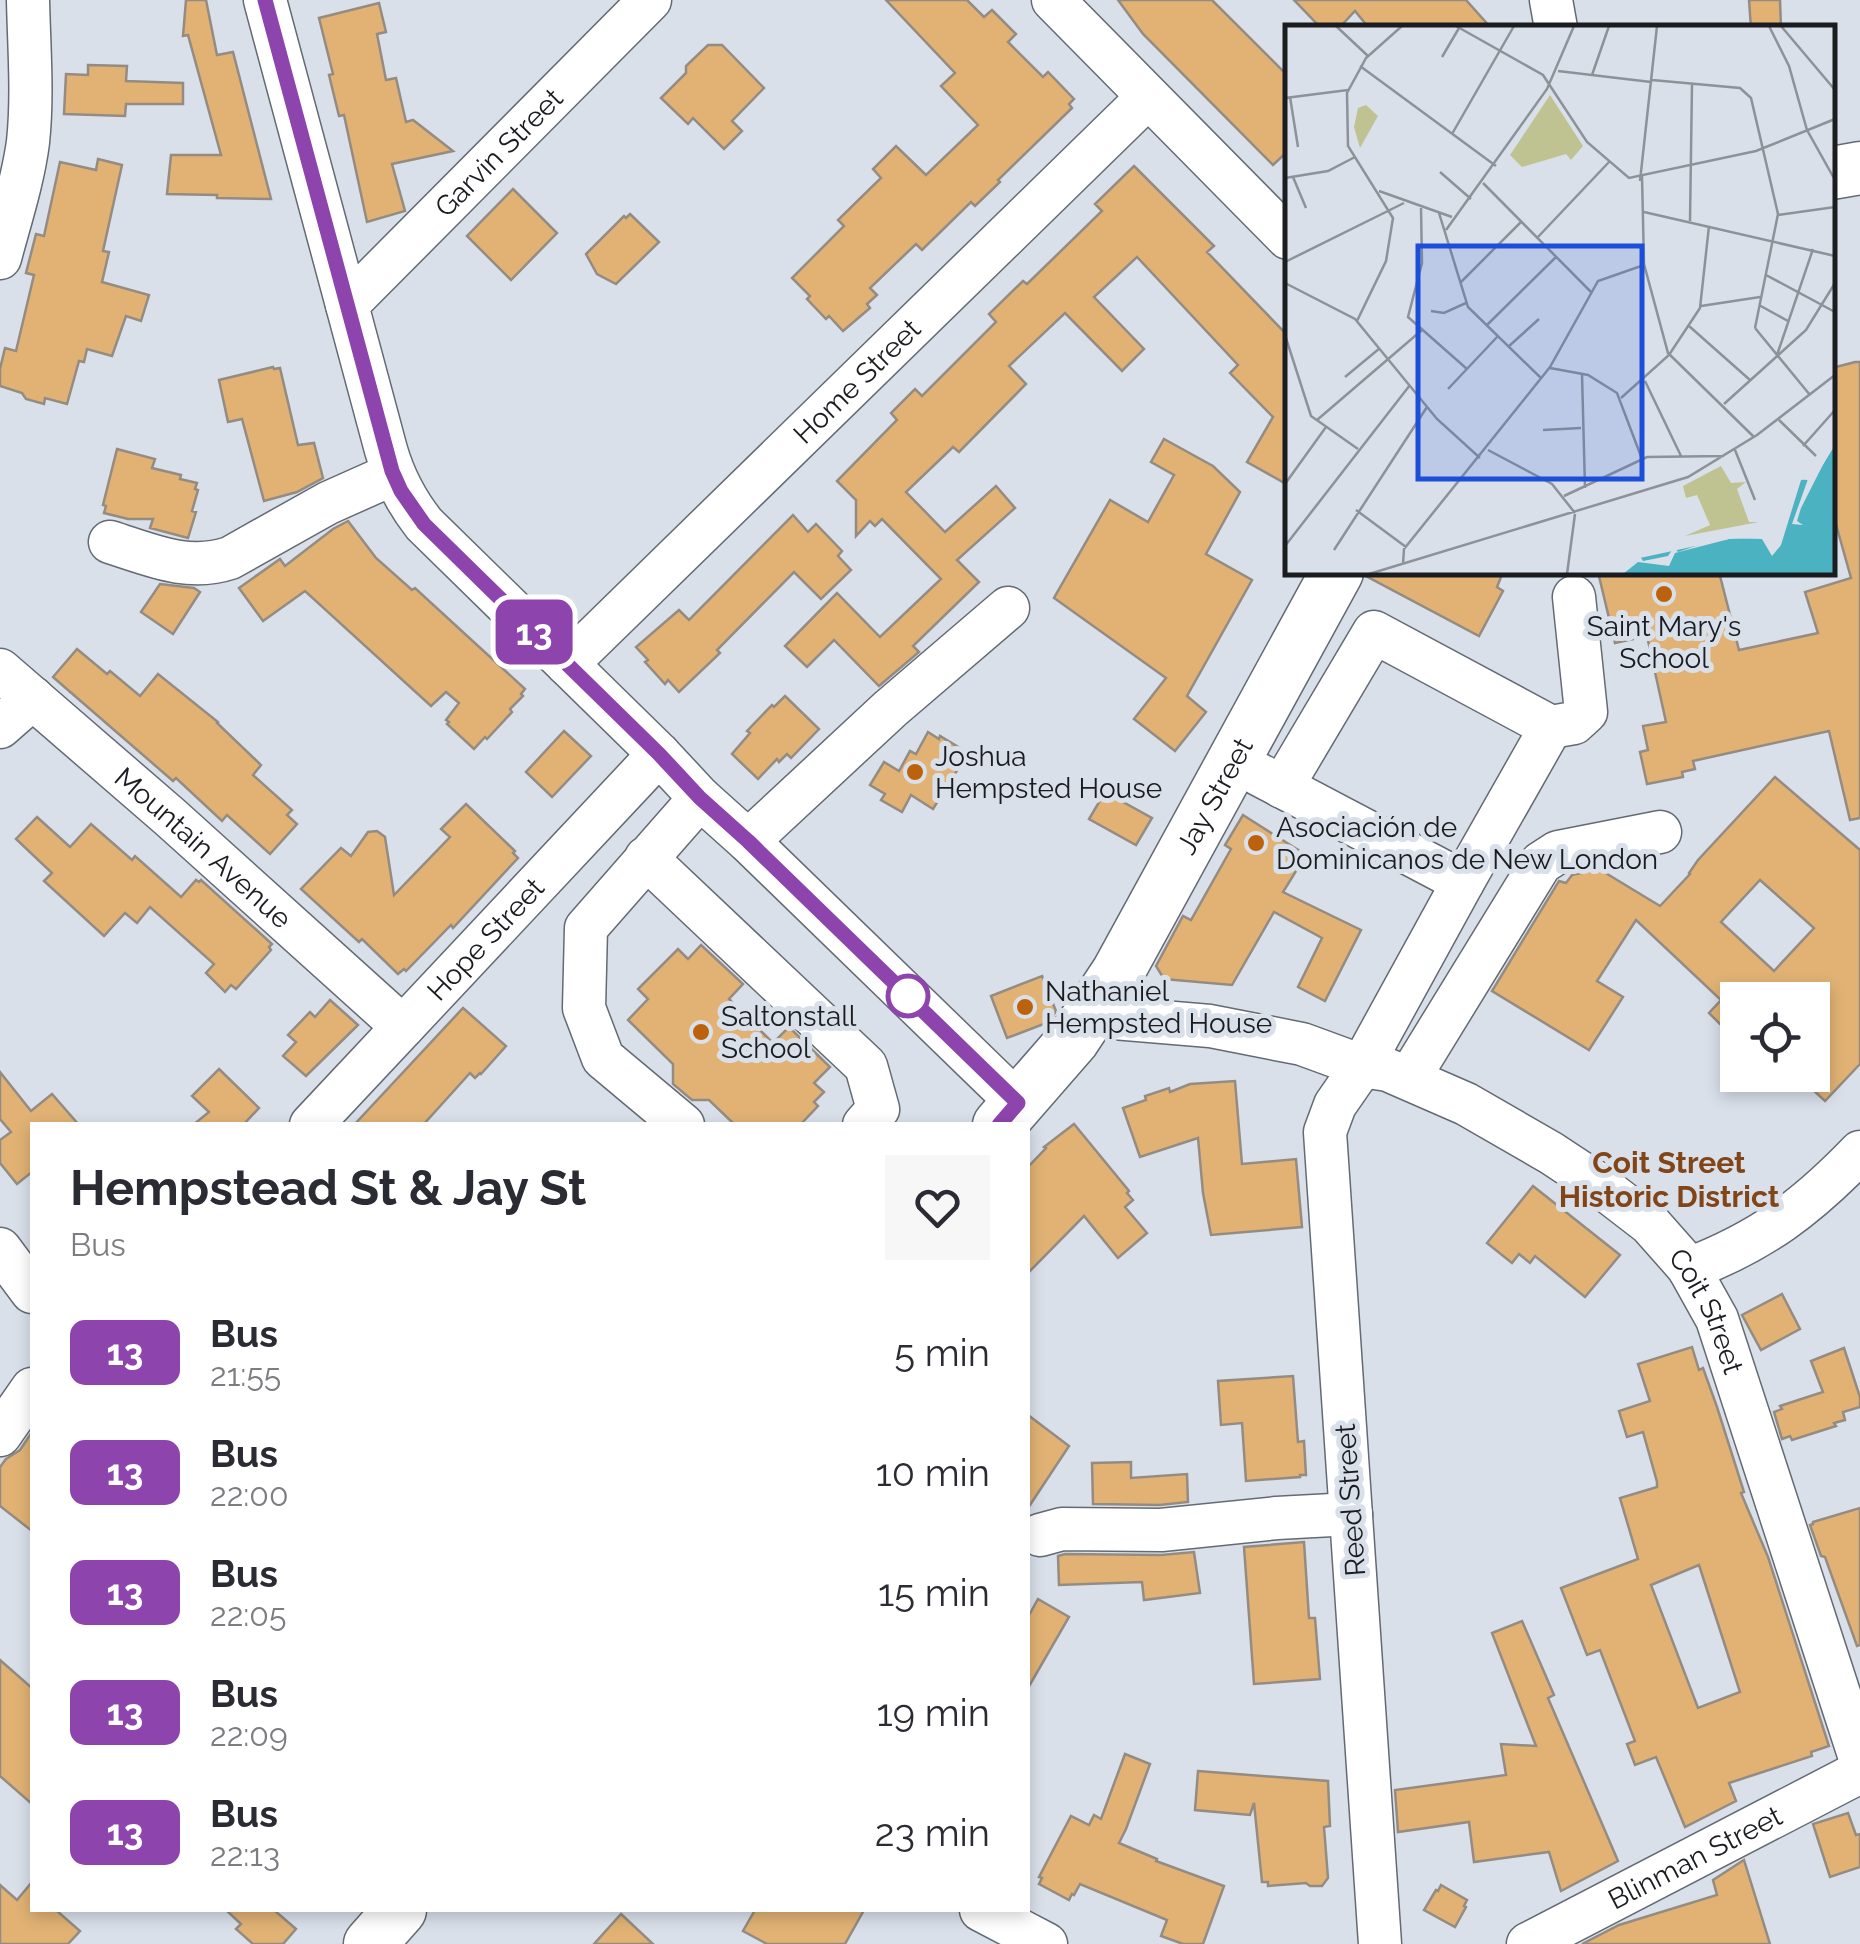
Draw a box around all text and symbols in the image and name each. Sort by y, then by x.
inset map [1285,25,1835,575]
street label: Garvin Street [428,81,570,224]
street label: Home Street [787,312,928,451]
marker: Saint Mary's School [1653,583,1675,605]
line badge: 13 [489,600,579,664]
place label: Saint Mary's School [1587,610,1741,675]
text: 13 [516,612,552,653]
street label: Jay Street [1170,732,1260,860]
place label: Joshua Hempsted House [935,740,1162,805]
street label: Mountain Avenue [108,761,298,935]
marker: Joshua Hempsted House [904,761,926,783]
place label: Asociación de Dominicanos de New London [1276,811,1658,876]
marker: Asociación de Dominicanos de New London [1245,832,1267,854]
street label: Hope Street [421,871,552,1007]
unlabelled marker [887,975,929,1017]
place label: Nathaniel Hempsted House [1045,975,1272,1040]
map controls [1720,982,1830,1092]
button: locate [1720,982,1830,1092]
marker: Nathaniel Hempsted House [1014,996,1036,1018]
place label: Saltonstall School [721,1000,857,1065]
marker: Saltonstall School [690,1021,712,1043]
district label: Coit Street Historic District [1559,1145,1780,1214]
button: heart [885,1155,990,1260]
text: Hempstead St & Jay St [70,1160,587,1216]
text: Bus [70,1226,126,1263]
street label: Coit Street [1662,1241,1750,1379]
text: Bus [210,1311,278,1356]
text: 5 min [894,1330,990,1375]
text: 13 [107,1332,143,1373]
text: 21:55 [210,1356,281,1393]
street label: Reed Street [1329,1422,1372,1577]
text: Bus [210,1431,278,1476]
text: 10 min [875,1450,990,1495]
text: 13 [107,1452,143,1493]
text: 22:00 [210,1476,289,1513]
text: Bus [210,1551,278,1596]
text: 15 min [878,1570,990,1615]
text: 13 [107,1572,143,1613]
text: 22:05 [210,1596,286,1633]
text: Bus [210,1671,278,1716]
text: 19 min [876,1690,990,1735]
text: 13 [107,1692,143,1733]
text: 22:09 [210,1716,288,1753]
text: Bus [210,1791,278,1836]
street label: Blinman Street [1603,1799,1788,1917]
text: 23 min [875,1810,990,1855]
text: 13 [107,1812,143,1853]
text: 22:13 [210,1836,280,1873]

